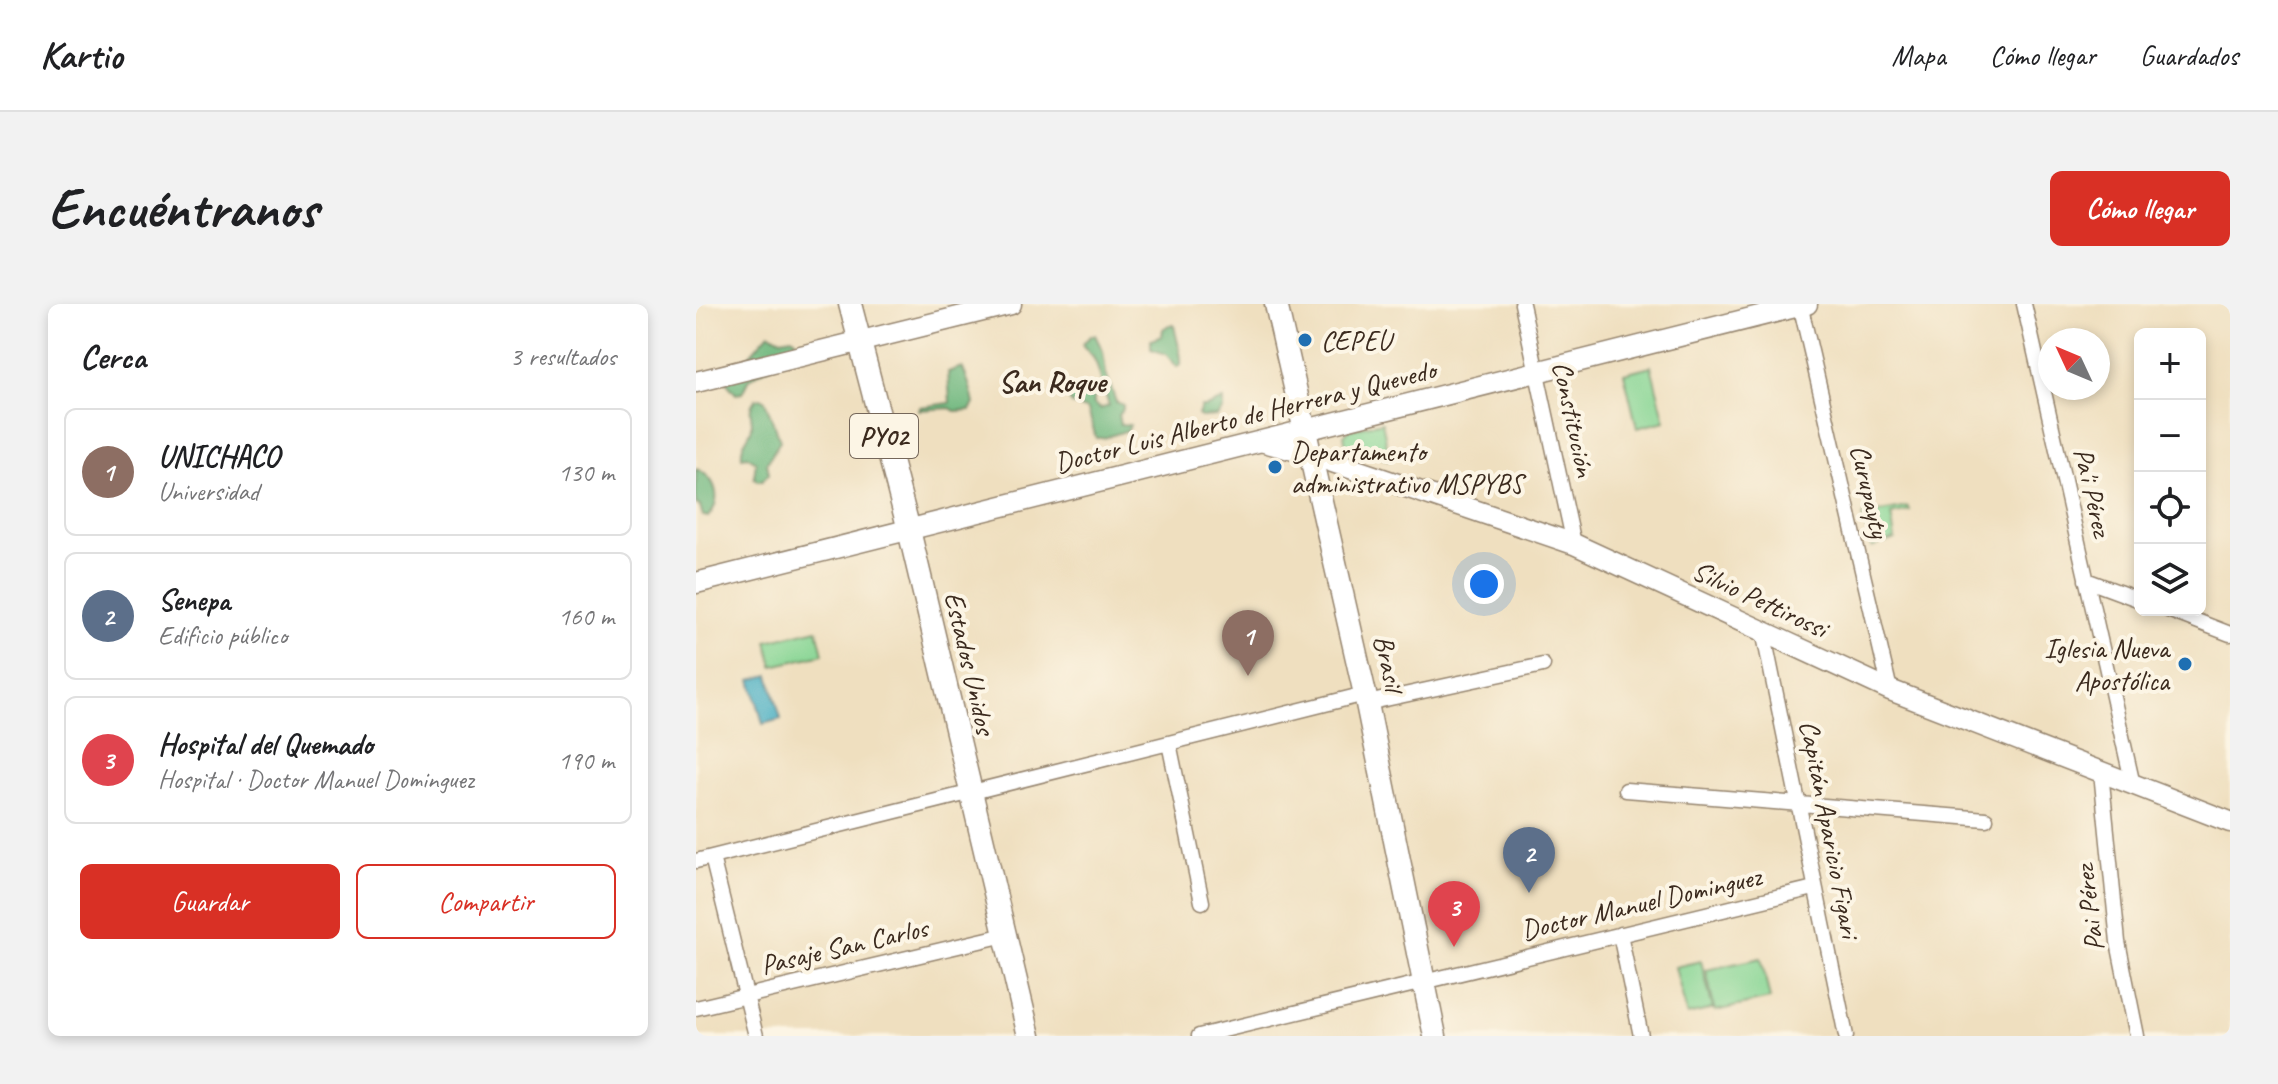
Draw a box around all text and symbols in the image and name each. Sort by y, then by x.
text: Kartio [40,32,122,79]
text: Mapa [1891,38,1946,73]
text: Cómo llegar [1990,38,2096,73]
text: Guardados [2140,38,2238,73]
button: Cómo llegar [2050,171,2230,246]
text: Encuéntranos [48,173,318,244]
place label: CEPEU [1321,323,1395,358]
north arrow [2038,328,2110,400]
map controls [2134,328,2206,616]
button: + [2134,328,2206,400]
marker: CEPEU [1296,331,1314,349]
text: Cerca [80,335,146,378]
text: 3 resultados [510,340,616,373]
street label: Doctor Luis Alberto de Herrera y Quevedo [1051,351,1442,480]
street label: Constitución [1545,358,1604,481]
district label: San Roque [998,363,1109,401]
button: − [2134,400,2206,472]
road number: PY02 [850,414,918,458]
place label: Departamento administrativo MSPYBS [1291,434,1527,501]
text: UNICHACO [158,437,279,475]
street label: Curupayty [1842,441,1898,543]
street label: Pa'i Pérez [2066,444,2121,542]
text: 1 [102,456,114,489]
text: 130 m [558,456,614,489]
marker: Departamento administrativo MSPYBS [1266,458,1284,476]
button: locate [2134,472,2206,544]
text: Universidad [158,475,259,508]
button: layers [2134,544,2206,616]
street label: Silvio Pettirossi [1687,553,1836,647]
your location [1464,564,1504,604]
text: Senepa [158,581,230,619]
street label: Estados Unidos [937,588,1004,740]
text: 2 [102,600,114,633]
text: 160 m [558,600,614,633]
pin: 1 [1222,610,1274,676]
text: Edificio público [158,619,287,652]
place label: Iglesia Nueva Apostólica [2044,631,2172,698]
street label: Brasil [1366,632,1413,699]
marker: Iglesia Nueva Apostólica [2176,655,2194,673]
street label: Capitán Aparicio Figari [1792,717,1869,944]
text: Hospital del Quemado [158,725,373,763]
text: 3 [102,744,114,777]
text: 190 m [558,744,614,777]
text: Hospital · Doctor Manuel Dominguez [158,763,474,796]
pin: 2 [1503,827,1555,893]
street label: Doctor Manuel Dominguez [1518,858,1766,948]
street label: Pai Pérez [2066,861,2112,953]
button: Guardar [80,864,340,939]
button: Compartir [356,864,616,939]
pin: 3 [1428,881,1480,947]
street label: Pasaje San Carlos [757,909,933,982]

